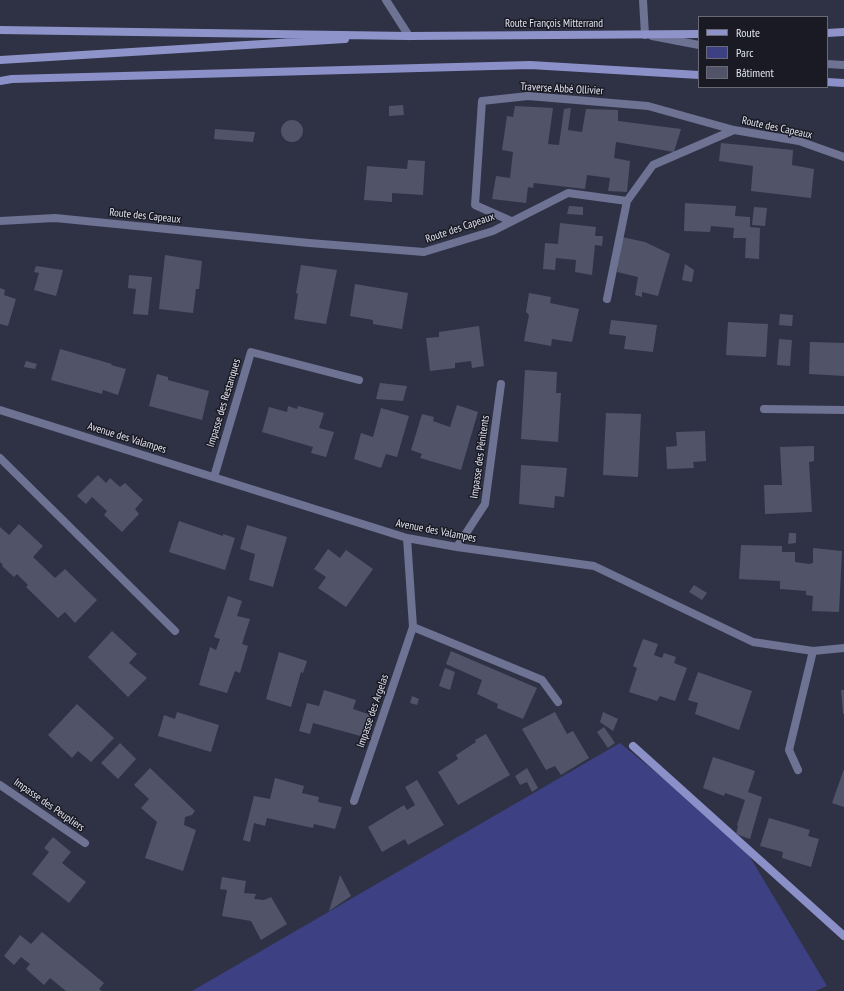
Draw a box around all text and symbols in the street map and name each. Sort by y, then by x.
legend [698,16,828,88]
street label: Route François Mitterrand [505,17,603,31]
text: Route [736,25,760,40]
text: Parc [736,45,753,60]
text: Bâtiment [736,65,774,80]
street label: Traverse Abbé Ollivier [520,80,604,98]
street label: Route des Capeaux [740,114,814,142]
street label: Route des Capeaux [109,206,181,226]
street label: Route des Capeaux [424,210,496,246]
street label: Impasse des Restanques [204,357,244,449]
street label: Impasse des Pénitents [468,414,492,500]
street label: Avenue des Valampes [86,420,168,456]
street label: Avenue des Valampes [395,517,477,545]
street label: Impasse des Argelas [354,673,392,749]
street label: Impasse des Peupliers [11,776,87,834]

